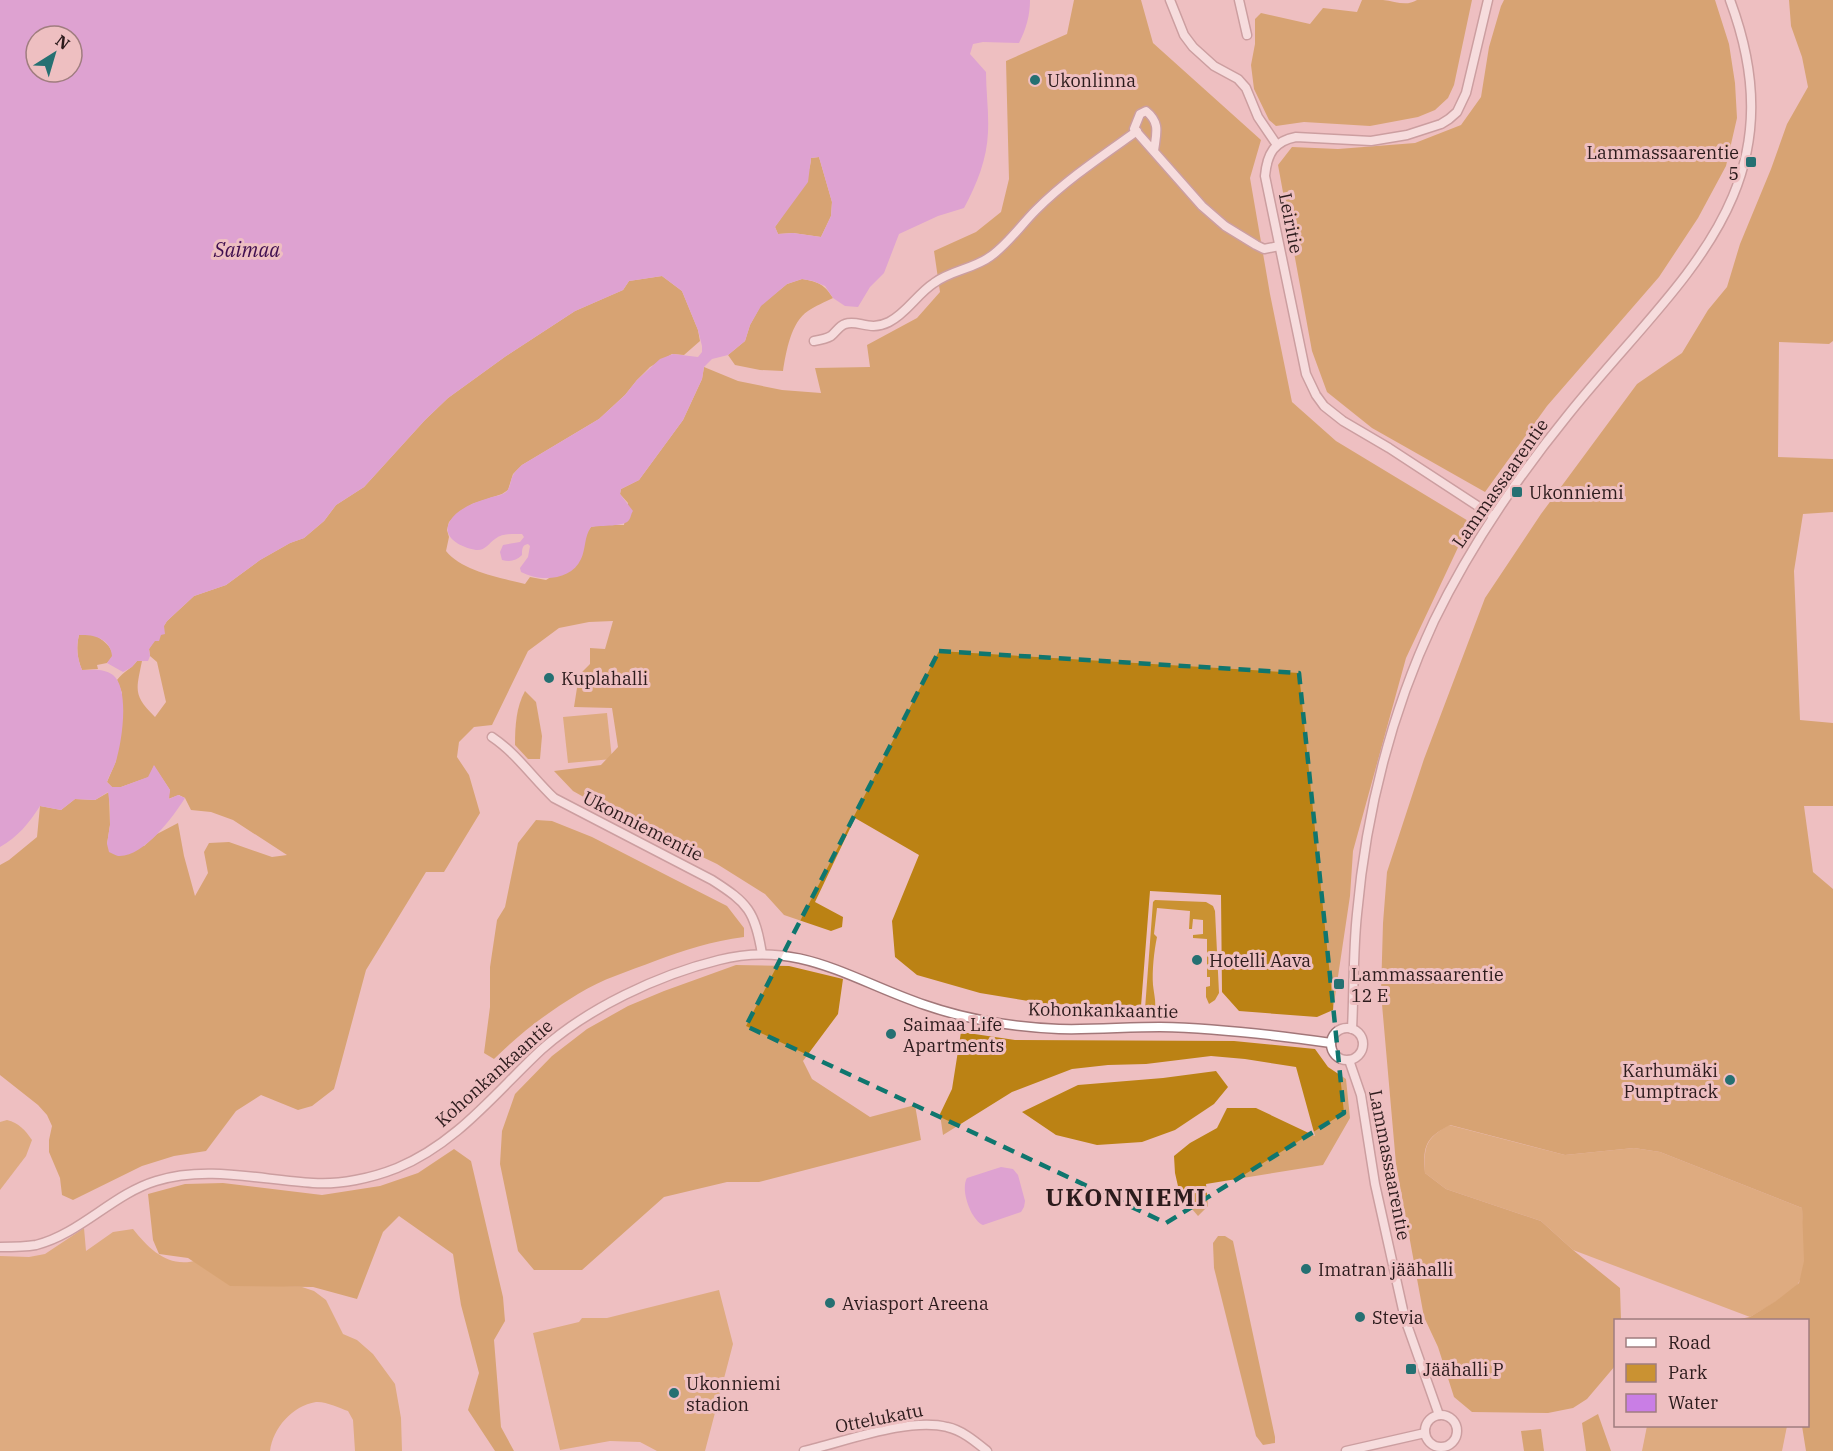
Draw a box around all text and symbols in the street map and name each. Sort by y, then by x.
north arrow [24,24,84,84]
text: N [52,30,74,54]
place label: Ukonlinna [1047,69,1136,92]
marker: Ukonlinna [1028,73,1042,87]
place label: Lammassaarentie 5 [1586,141,1739,185]
marker: Lammassaarentie 5 [1744,155,1758,169]
street label: Leiritie [1274,191,1308,255]
water label: Saimaa [213,236,280,263]
street label: Lammassaarentie [1447,414,1553,552]
place label: Ukonniemi [1529,481,1624,504]
marker: Ukonniemi [1510,485,1524,499]
place label: Kuplahalli [561,667,649,690]
marker: Kuplahalli [542,671,556,685]
street label: Ukonniementie [579,786,707,866]
place label: Hotelli Aava [1209,949,1311,972]
marker: Hotelli Aava [1190,953,1204,967]
place label: Lammassaarentie 12 E [1351,963,1504,1007]
marker: Lammassaarentie 12 E [1332,977,1346,991]
street label: Kohonkankaantie [1028,997,1178,1023]
place label: Saimaa Life Apartments [903,1013,1004,1057]
street label: Kohonkankaantie [430,1014,558,1132]
marker: Saimaa Life Apartments [884,1027,898,1041]
place label: Karhumäki Pumptrack [1622,1059,1718,1103]
marker: Karhumäki Pumptrack [1723,1073,1737,1087]
street label: Lammassaarentie [1364,1088,1416,1242]
district label: UKONNIEMI [1045,1181,1207,1213]
place label: Imatran jäähalli [1318,1258,1454,1281]
marker: Imatran jäähalli [1299,1262,1313,1276]
place label: Aviasport Areena [842,1292,989,1315]
marker: Aviasport Areena [823,1296,837,1310]
place label: Stevia [1372,1306,1424,1329]
marker: Stevia [1353,1310,1367,1324]
legend [1614,1319,1809,1427]
text: Road [1668,1331,1711,1354]
place label: Jäähalli P [1423,1358,1504,1381]
text: Park [1668,1361,1708,1384]
marker: Jäähalli P [1404,1362,1418,1376]
place label: Ukonniemi stadion [686,1372,781,1416]
marker: Ukonniemi stadion [667,1386,681,1400]
text: Water [1668,1391,1718,1414]
street label: Ottelukatu [833,1398,925,1438]

